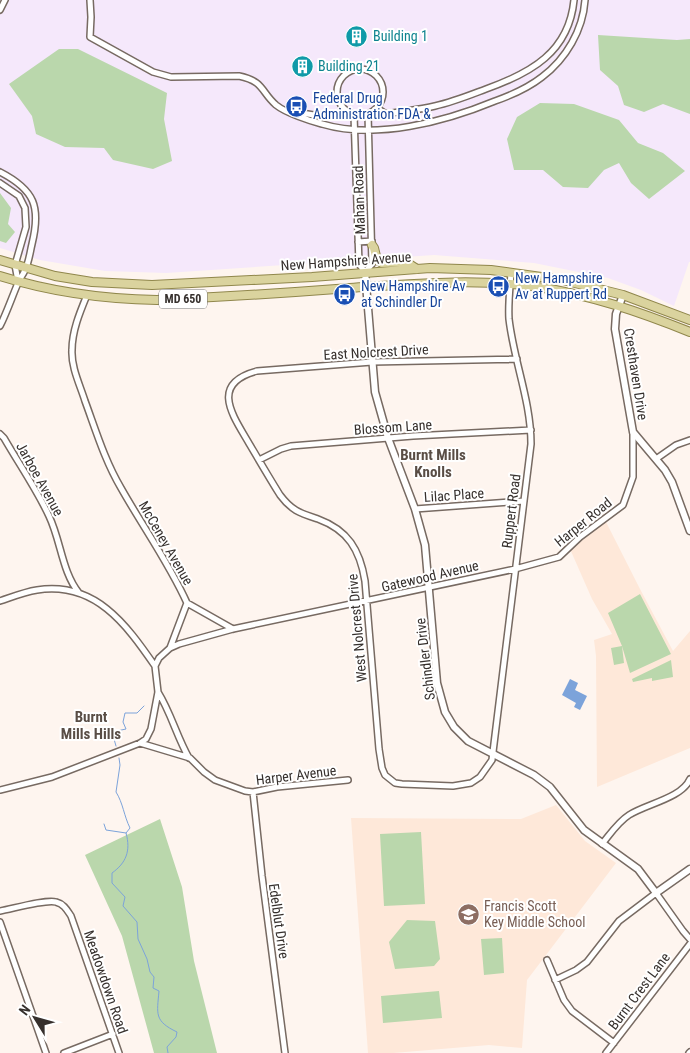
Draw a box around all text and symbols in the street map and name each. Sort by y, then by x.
building icon: Building 1 [345,24,369,48]
place label: Building 1 [373,28,428,44]
building icon: Building 21 [290,54,314,78]
place label: Building 21 [318,58,380,74]
place label: Federal Drug Administration FDA & [313,90,431,122]
bus stop icon: Federal Drug Administration FDA & [285,94,309,118]
street label: Mahan Road [350,165,368,235]
street label: New Hampshire Avenue [280,248,412,274]
place label: New Hampshire Av at Ruppert Rd [515,270,607,302]
bus stop icon: New Hampshire Av at Ruppert Rd [487,274,511,298]
place label: New Hampshire Av at Schindler Dr [361,278,465,310]
bus stop icon: New Hampshire Av at Schindler Dr [333,282,357,306]
road number: MD 650 [159,290,207,308]
street label: Cresthaven Drive [621,327,651,422]
street label: East Nolcrest Drive [323,341,429,363]
street label: Blossom Lane [353,416,433,438]
street label: Jarboe Avenue [13,439,67,519]
district label: Burnt Mills Knolls [400,446,466,481]
street label: Ruppert Road [499,473,523,549]
street label: Lilac Place [423,485,485,505]
street label: Harper Road [551,494,615,550]
street label: McCeney Avenue [136,498,197,588]
street label: Gatewood Avenue [380,557,481,595]
street label: West Nolcrest Drive [344,573,370,683]
street label: Schindler Drive [412,617,438,701]
district label: Burnt Mills Hills [61,708,121,743]
street label: Harper Avenue [255,762,338,788]
street label: Edelblut Drive [266,882,292,960]
place label: Francis Scott Key Middle School [484,898,585,930]
school or university icon: Francis Scott Key Middle School [456,902,480,926]
street label: Meadowdown Road [81,928,131,1036]
street label: Burnt Crest Lane [605,949,673,1033]
north arrow [10,993,60,1043]
text: N [16,1002,34,1018]

